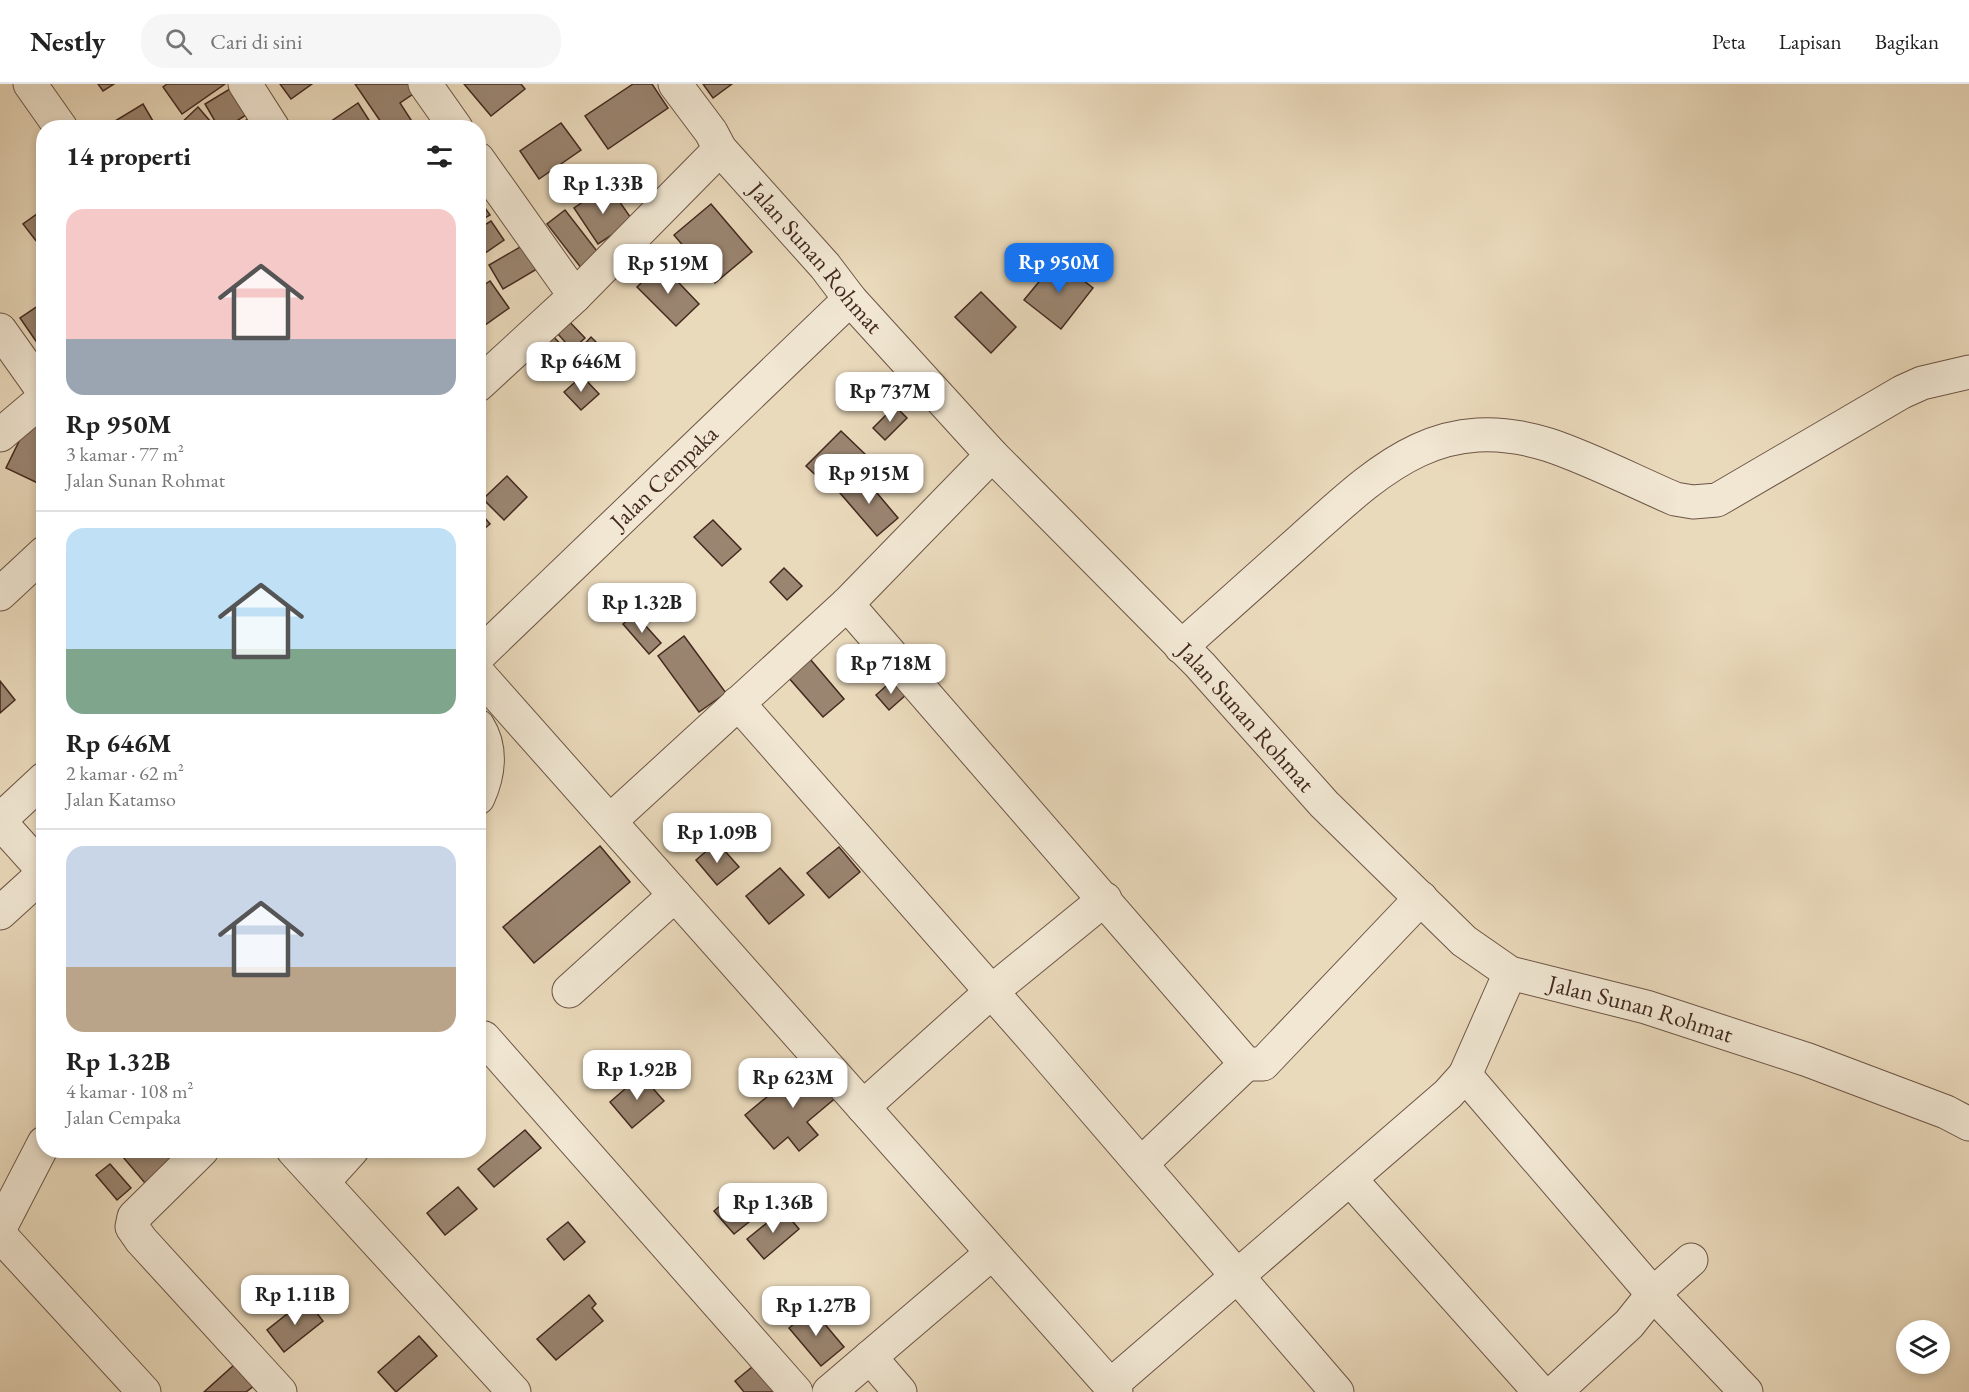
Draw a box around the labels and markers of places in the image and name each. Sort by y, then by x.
pin: Rp 1.33B [541,164,665,215]
pin: Rp 950M [1004,243,1114,294]
pin: Rp 519M [613,244,723,295]
pin: Rp 646M [526,342,636,393]
pin: Rp 737M [835,372,945,423]
pin: Rp 915M [814,454,924,505]
pin: Rp 1.32B [580,583,704,634]
pin: Rp 718M [836,644,946,695]
pin: Rp 1.09B [655,813,779,864]
pin: Rp 1.92B [575,1050,699,1101]
pin: Rp 623M [738,1058,848,1109]
pin: Rp 1.36B [711,1183,835,1234]
pin: Rp 1.11B [233,1275,357,1326]
pin: Rp 1.27B [754,1286,878,1337]

